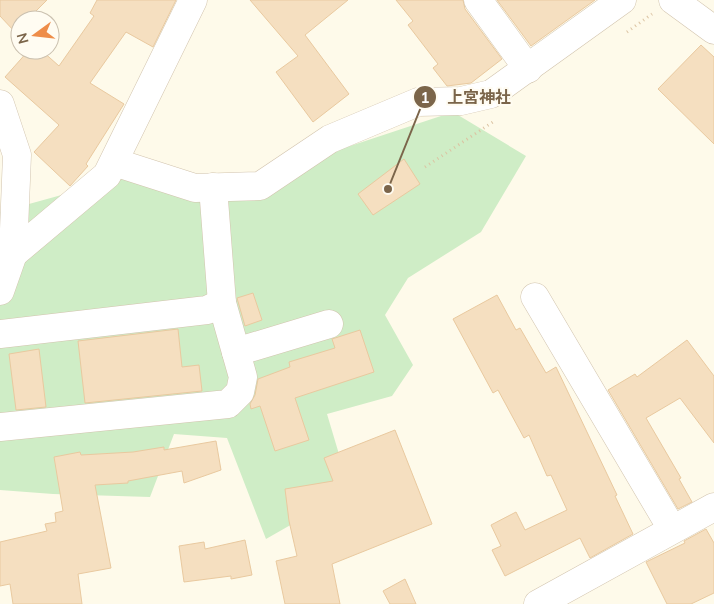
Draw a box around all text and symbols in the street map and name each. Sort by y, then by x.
north arrow [10,10,60,60]
text: N [12,31,33,46]
callout: 上宮神社 [412,82,521,113]
text: 上宮神社 [447,87,511,107]
text: 1 [420,88,430,107]

